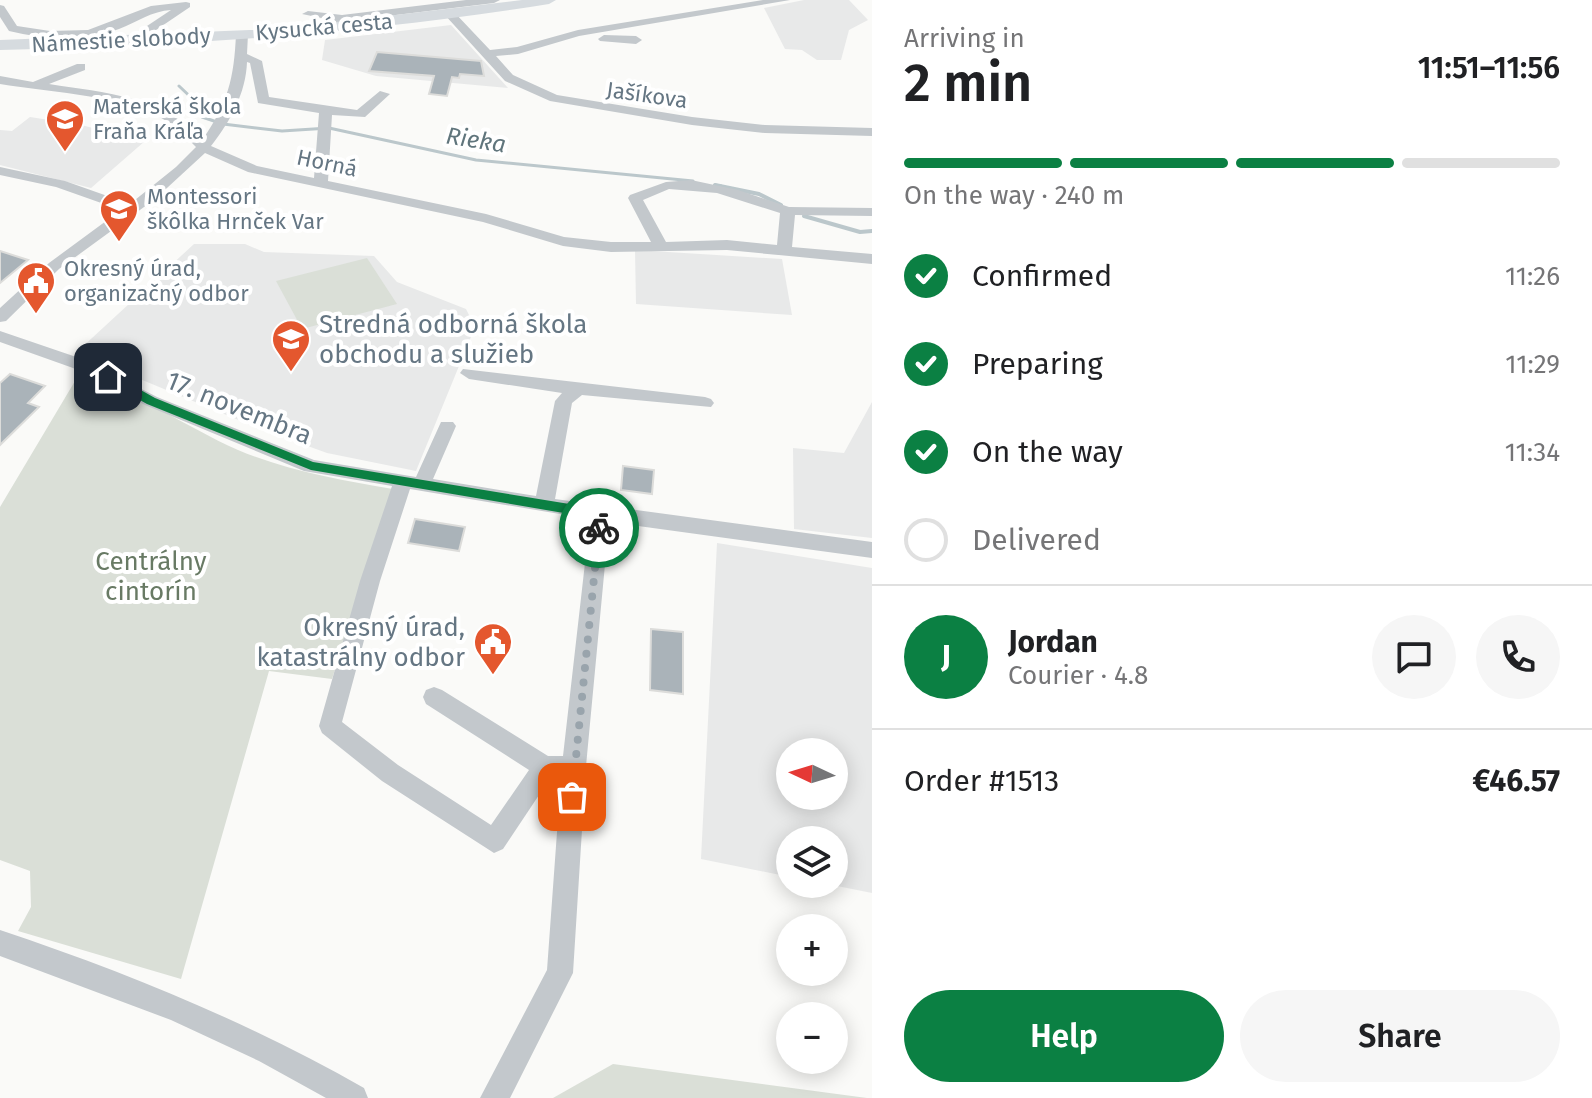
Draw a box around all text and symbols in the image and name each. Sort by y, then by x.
street label: Kysucká cesta [254,8,394,46]
street label: Námestie slobody [31,22,211,58]
text: Arriving in [904,23,1025,54]
text: 11:51–11:56 [1418,50,1560,86]
text: 2 min [904,52,1032,115]
street label: Jašíkova [605,76,689,114]
place label: Materská škola Fraňa Kráľa [93,93,241,145]
school or university icon: Materská škola Fraňa Kráľa [44,98,86,153]
water label: Rieka [444,121,508,159]
street label: Horná [294,143,360,183]
text: On the way · 240 m [904,180,1124,211]
place label: Montessori škôlka Hrnček Var [147,183,324,235]
school or university icon: Montessori škôlka Hrnček Var [98,188,140,243]
icon: check [904,254,948,298]
place label: Okresný úrad, organizačný odbor [64,255,249,307]
text: Confirmed [972,258,1112,294]
public building icon: Okresný úrad, organizačný odbor [15,260,57,315]
text: 11:26 [1505,261,1560,292]
place label: Stredná odborná škola obchodu a služieb [319,309,588,370]
school or university icon: Stredná odborná škola obchodu a služieb [270,318,312,373]
icon: check [904,342,948,386]
pin [74,343,142,411]
text: Preparing [972,346,1103,382]
text: 11:29 [1505,349,1560,380]
icon: home [86,355,130,399]
street label: 17. novembra [162,365,316,451]
icon: check [904,430,948,474]
text: On the way [972,434,1123,470]
text: 11:34 [1505,437,1560,468]
courier [559,488,639,568]
icon: bike [577,506,621,550]
text: Delivered [972,522,1101,558]
park label: Centrálny cintorín [95,546,207,607]
place label: Okresný úrad, katastrálny odbor [257,612,465,673]
button: chat [1372,615,1456,699]
button: phone [1476,615,1560,699]
public building icon: Okresný úrad, katastrálny odbor [472,621,514,676]
text: Jordan [1008,624,1098,660]
text: J [941,639,951,675]
text: Courier · 4.8 [1008,660,1148,691]
north arrow [776,738,848,810]
map controls [776,738,848,1074]
pin [538,763,606,831]
text: Order #1513 [904,763,1059,799]
text: €46.57 [1473,763,1560,799]
icon: bag [550,775,594,819]
button: layers [776,826,848,898]
button: + [776,914,848,986]
button: Help [904,990,1224,1082]
button: Share [1240,990,1560,1082]
button: − [776,1002,848,1074]

